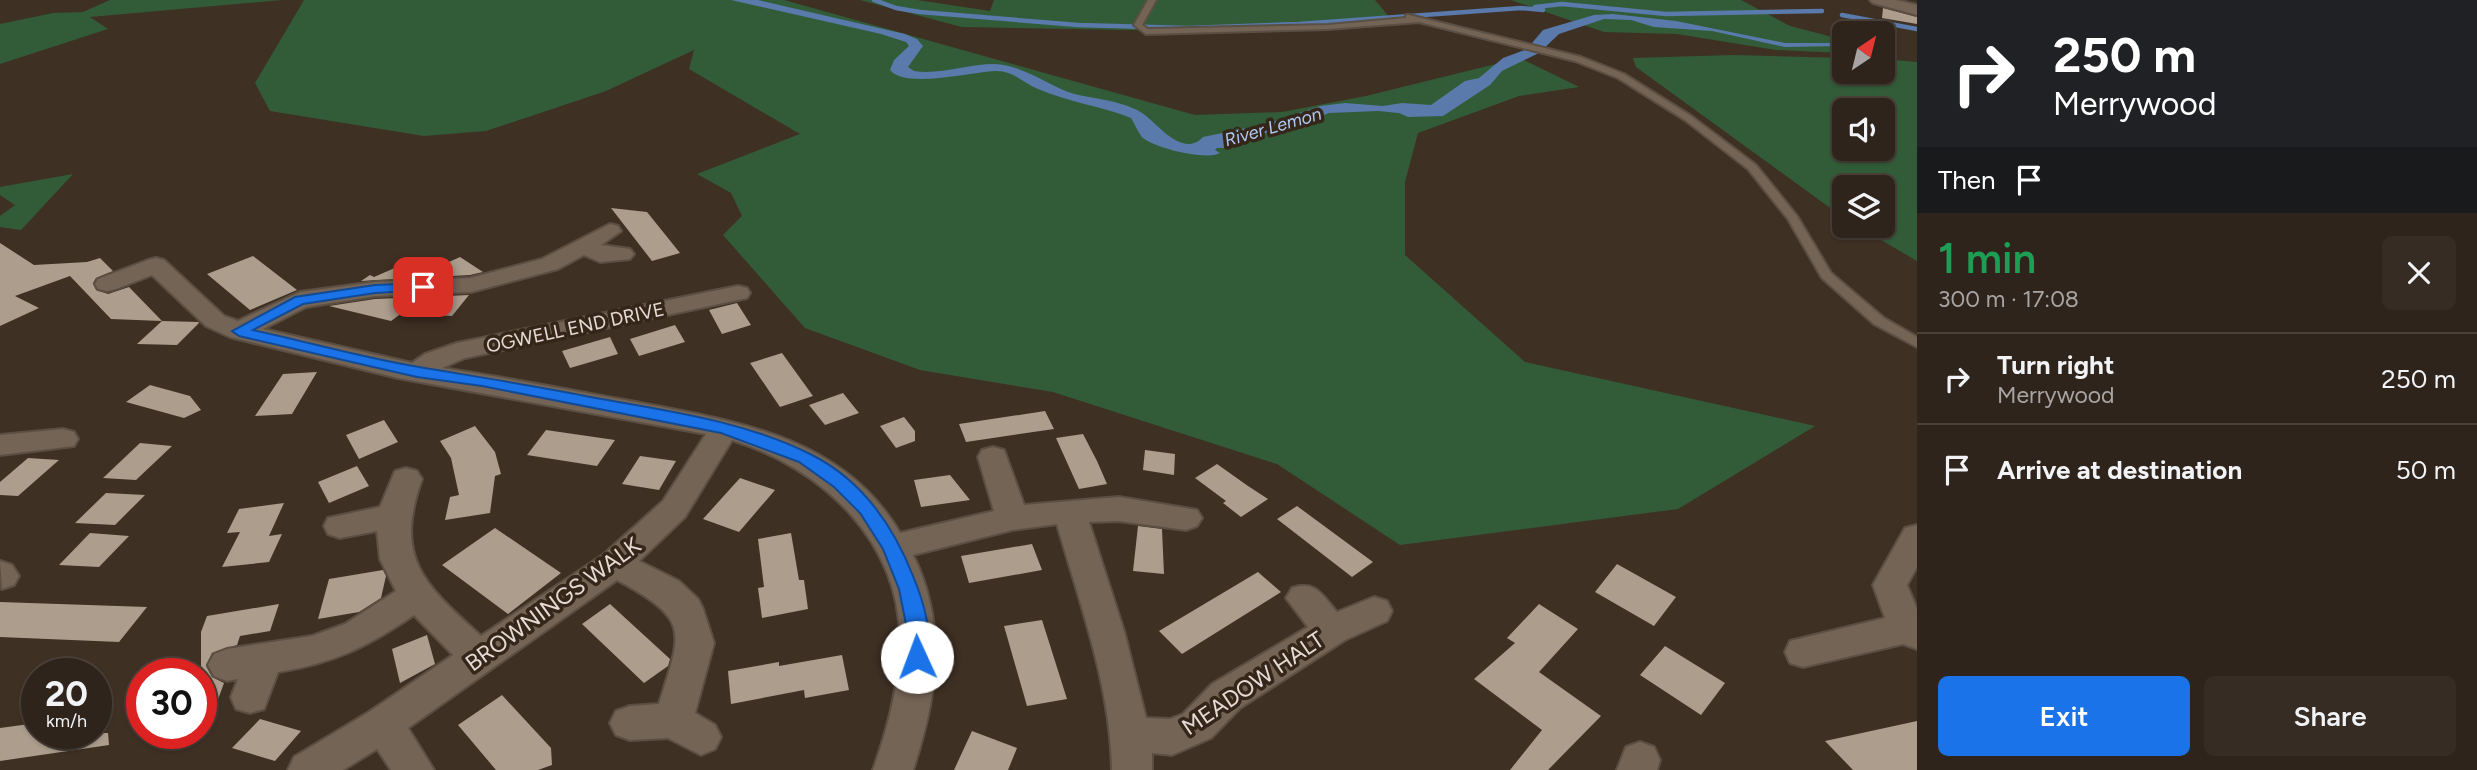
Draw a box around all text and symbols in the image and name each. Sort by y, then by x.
north arrow [1832,21,1895,84]
map controls [1832,21,1895,238]
text: 250 m [2053,25,2196,84]
icon: right [1938,28,2029,119]
text: Merrywood [2053,85,2217,123]
button: sound [1832,98,1895,161]
water label: River Lemon [1222,103,1324,151]
icon: arrive [2010,161,2048,199]
text: Then [1938,164,1996,196]
button: layers [1832,175,1895,238]
text: 1 min [1938,233,2036,284]
button: close [2382,236,2456,310]
pin [393,257,453,317]
icon: arrive [404,268,442,306]
text: 300 m · 17:08 [1938,285,2079,313]
street label: OGWELL END DRIVE [484,297,666,358]
text: Turn right [1997,349,2114,381]
icon: right [1938,360,1976,398]
text: 250 m [2381,363,2456,395]
text: Merrywood [1997,381,2115,409]
icon: arrive [1938,451,1976,489]
text: Arrive at destination [1997,454,2242,486]
text: 50 m [2396,454,2456,486]
street label: BROWNINGS WALK [460,531,646,677]
position arrow [880,620,954,694]
street label: MEADOW HALT [1177,625,1330,741]
speed limit sign: 30 [126,658,217,749]
text: 20 [45,673,88,715]
button: Exit [1938,676,2190,756]
button: Share [2204,676,2456,756]
text: km/h [46,710,87,732]

